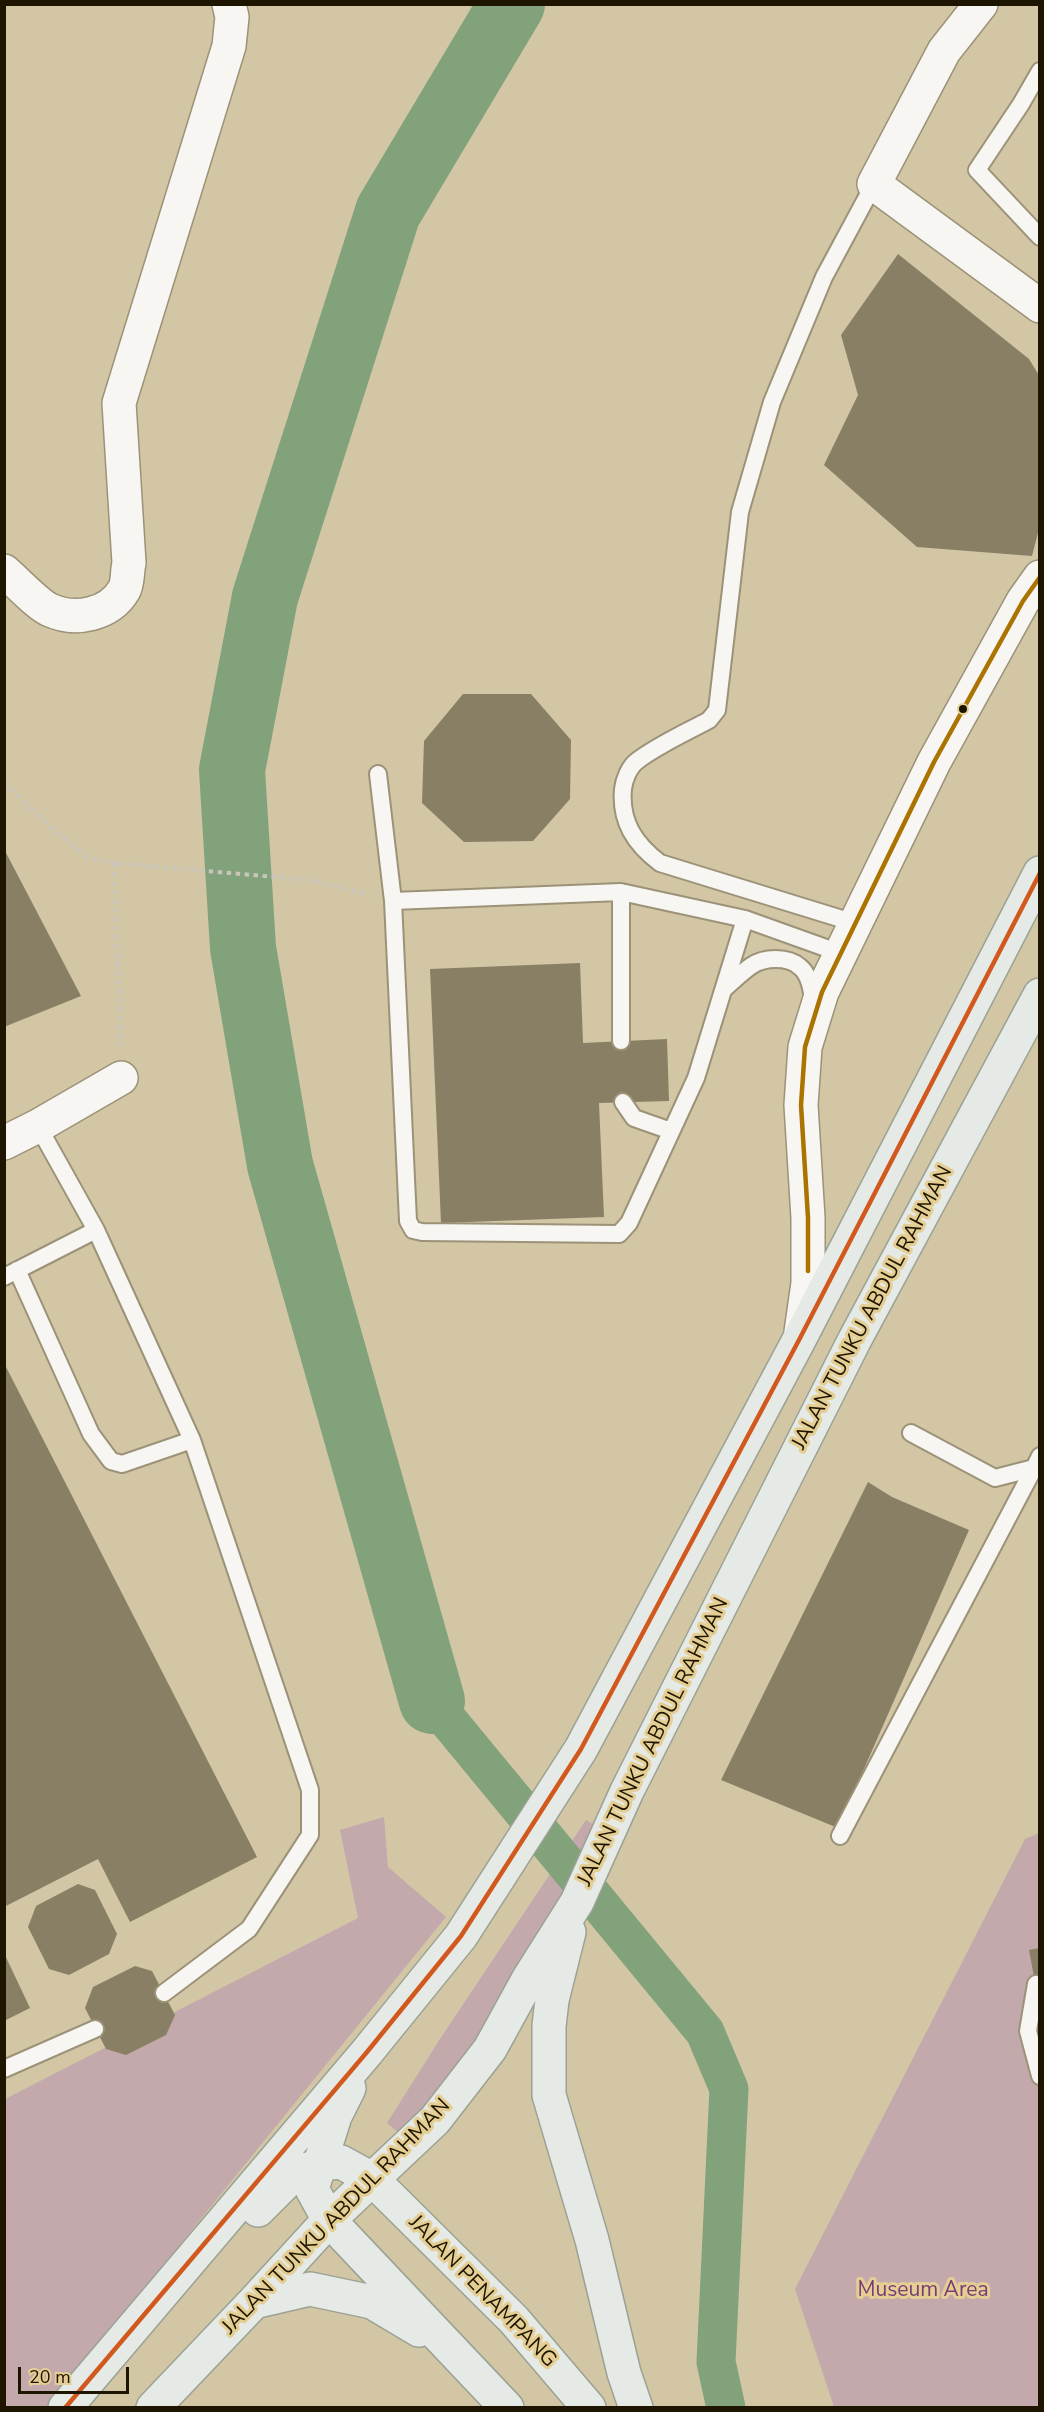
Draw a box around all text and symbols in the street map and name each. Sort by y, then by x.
unlabelled marker [957,703,969,715]
street label: JALAN TUNKU ABDUL RAHMAN [787,1162,959,1454]
street label: JALAN TUNKU ABDUL RAHMAN [573,1594,735,1890]
street label: JALAN TUNKU ABDUL RAHMAN [218,2094,456,2340]
street label: JALAN PENAMPANG [403,2211,561,2373]
park label: Museum Area [857,2278,989,2304]
scale bar [21,2355,132,2393]
text: 20 m [29,2365,71,2389]

